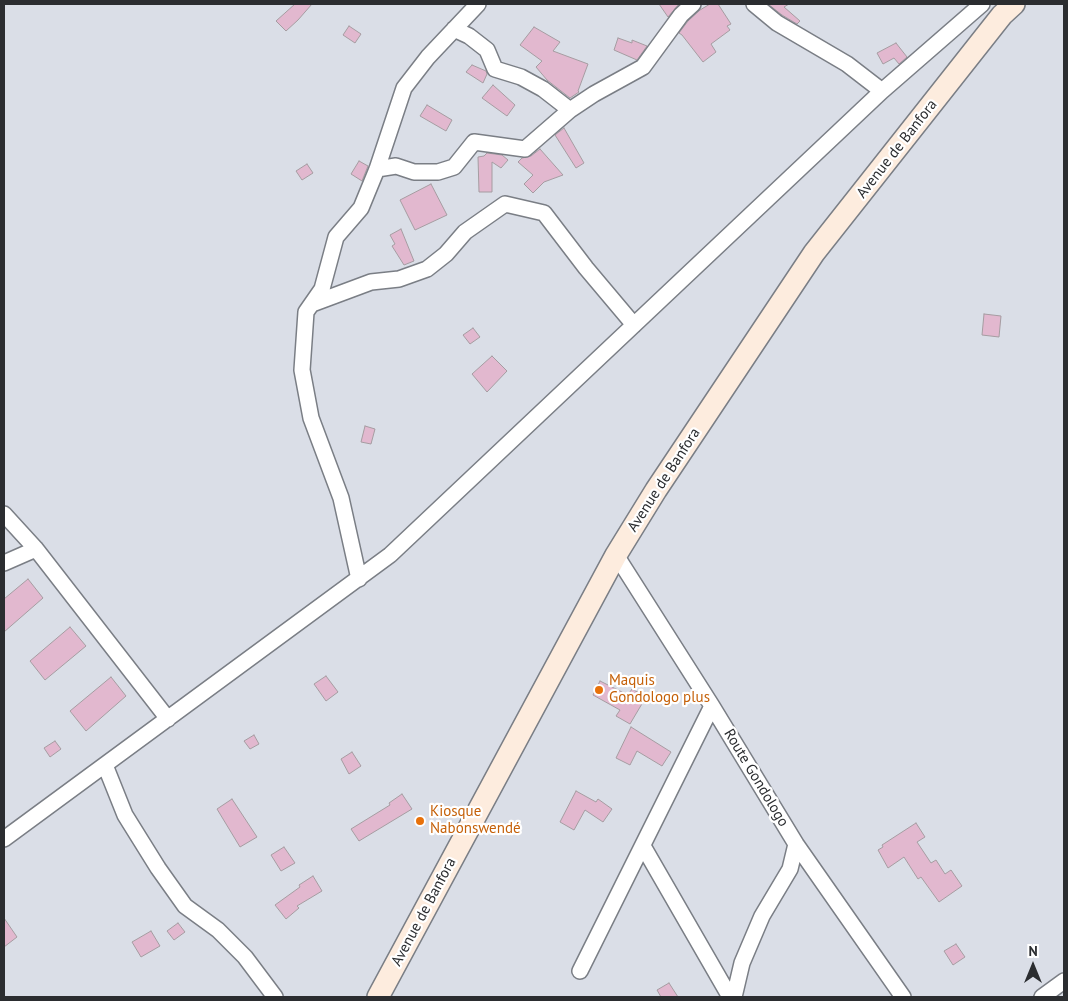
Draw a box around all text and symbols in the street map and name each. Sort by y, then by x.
street label: Avenue de Banfora [853,96,941,202]
street label: Avenue de Banfora [624,425,704,535]
place label: Maquis Gondologo plus [609,672,710,707]
marker: Maquis Gondologo plus [593,684,605,696]
street label: Route Gondologo [720,726,792,830]
place label: Kiosque Nabonswendé [430,803,521,838]
marker: Kiosque Nabonswendé [414,815,426,827]
street label: Avenue de Banfora [388,855,460,969]
north arrow [1008,941,1058,991]
text: N [1028,942,1038,960]

